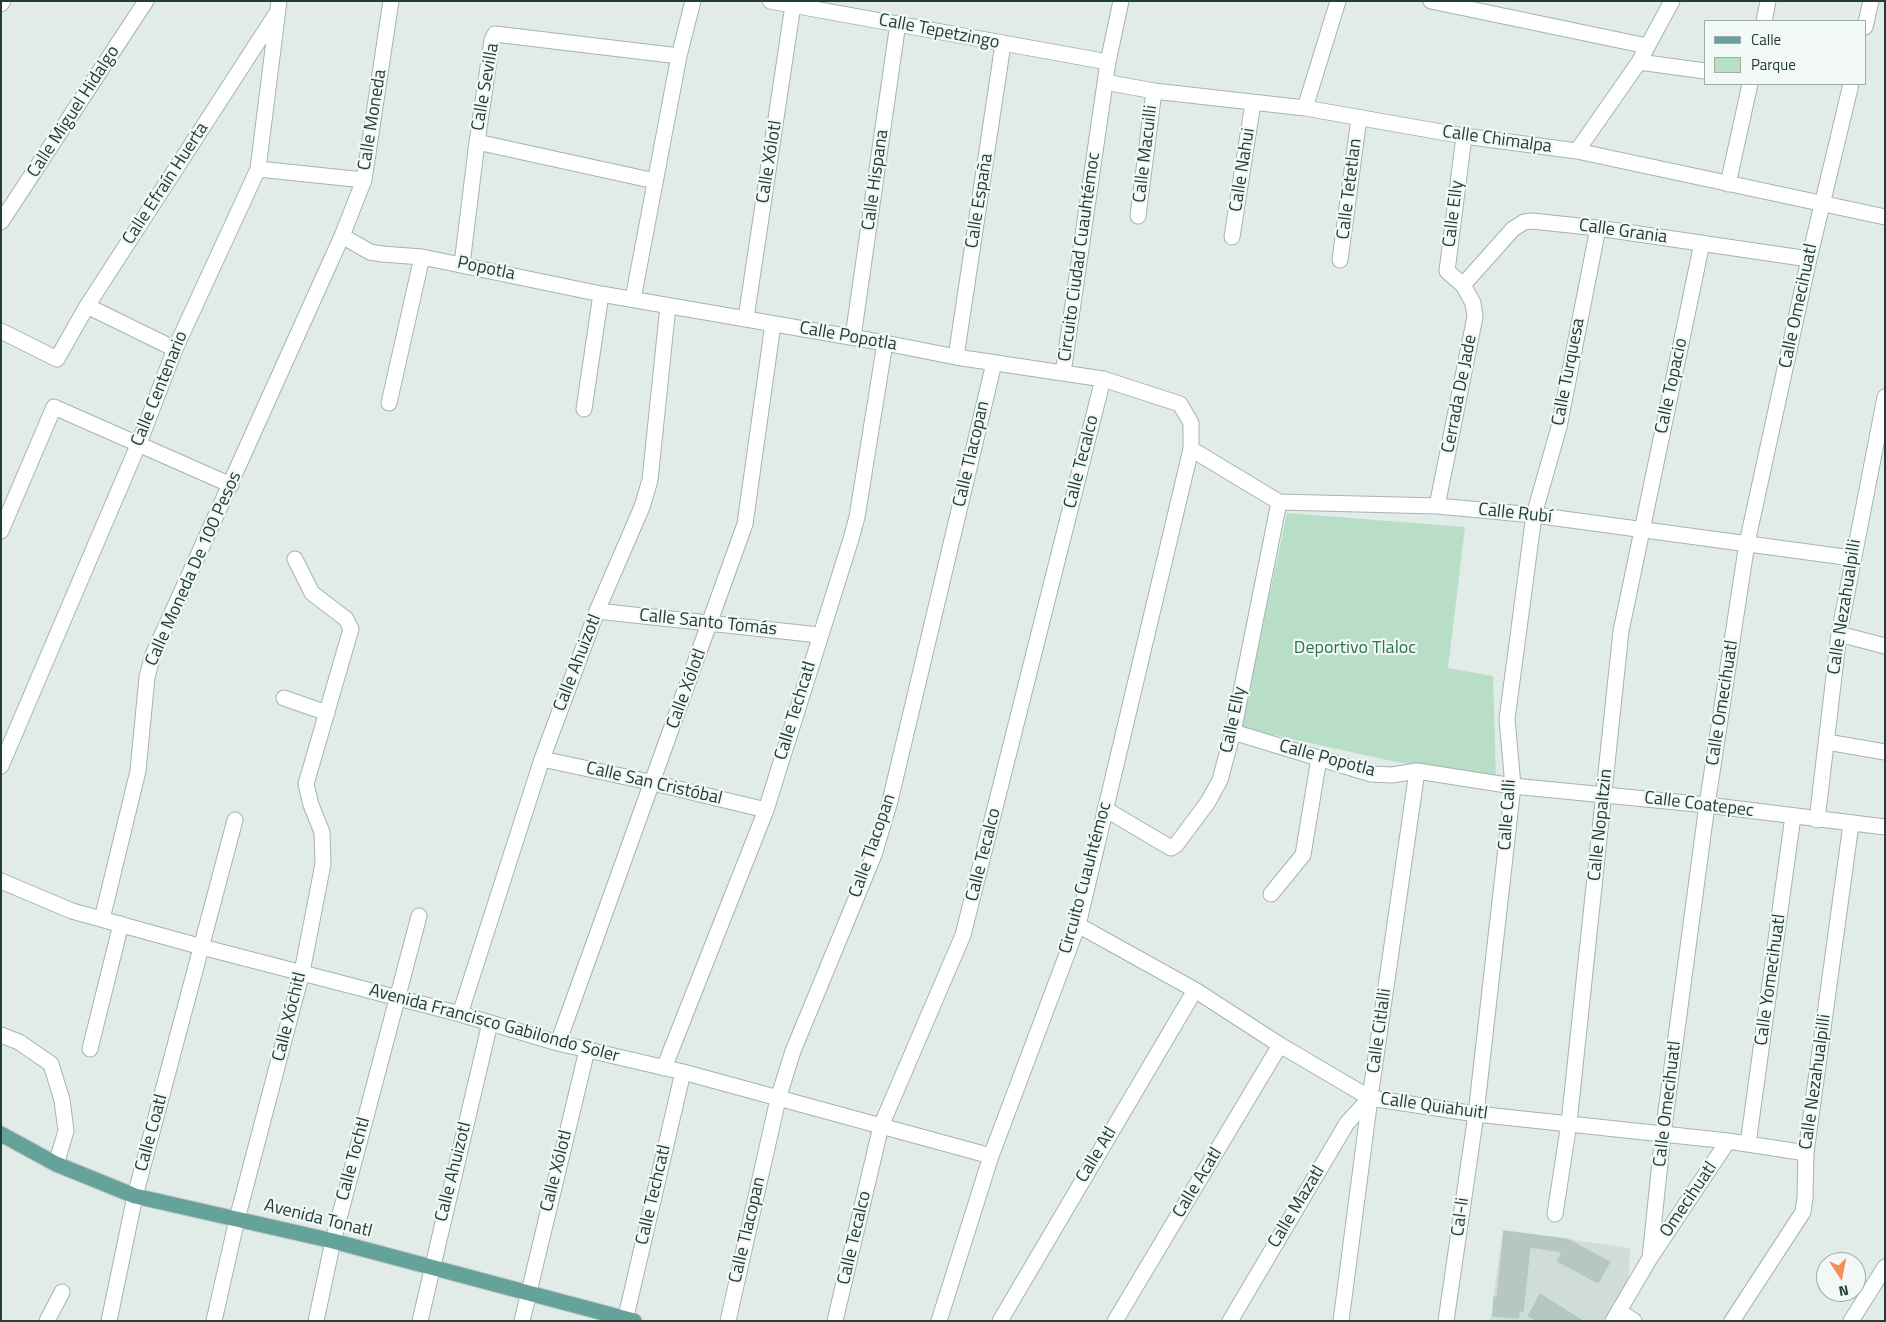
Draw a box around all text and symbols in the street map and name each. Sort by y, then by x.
street label: Calle Tepetzingo [877,10,1001,54]
legend [1704,20,1866,85]
text: Calle [1751,28,1781,51]
street label: Calle Sevilla [468,41,504,133]
street label: Calle Miguel Hidalgo [23,42,125,182]
text: Parque [1751,53,1796,76]
street label: Calle Moneda [354,68,392,172]
street label: Calle Macuilli [1129,104,1163,204]
street label: Calle Efraín Huerta [118,119,214,249]
street label: Calle Xólotl [753,119,787,205]
street label: Calle Chimalpa [1441,122,1553,158]
street label: Calle Nahui [1226,127,1260,213]
street label: Calle Hispana [858,128,894,232]
street label: Calle Tetetlan [1333,137,1367,241]
street label: Circuito Ciudad Cuauhtémoc [1055,151,1105,363]
street label: Calle España [962,152,998,250]
street label: Calle Elly [1439,179,1469,249]
street label: Calle Grania [1577,215,1669,249]
street label: Calle Omecihuatl [1775,242,1823,370]
street label: Popotla [455,252,517,286]
street label: Calle Turquesa [1548,316,1590,428]
street label: Calle Popotla [798,318,898,356]
street label: Calle Centenario [127,328,193,450]
street label: Cerrada De Jade [1438,333,1482,455]
street label: Calle Topacio [1651,336,1693,436]
street label: Calle Tlacopan [949,399,995,509]
street label: Calle Tecalco [1060,413,1104,511]
street label: Calle Moneda De 100 Pesos [141,468,247,670]
street label: Calle Rubí [1477,499,1553,529]
street label: Calle Nezahualpilli [1824,538,1866,676]
street label: Calle Santo Tomás [638,605,778,641]
street label: Calle Ahuizotl [550,611,606,715]
park label: Deportivo Tlaloc [1294,638,1416,660]
street label: Calle Omecihuatl [1702,639,1744,767]
street label: Calle Xólotl [663,646,711,732]
street label: Calle Techcatl [771,659,821,763]
street label: Calle Elly [1216,685,1252,755]
street label: Calle Popotla [1277,736,1377,782]
street label: Calle San Cristóbal [584,758,724,810]
street label: Calle Nopaltzin [1584,768,1618,882]
street label: Calle Calli [1495,779,1521,851]
street label: Calle Coatepec [1643,788,1755,822]
street label: Calle Tlacopan [845,791,901,901]
street label: Circuito Cuauhtémoc [1055,800,1117,956]
street label: Calle Tecalco [962,806,1006,904]
street label: Calle Yomecihuatl [1751,913,1791,1047]
street label: Calle Xóchitl [268,970,312,1064]
street label: Avenida Francisco Gabilondo Soler [367,980,621,1068]
street label: Calle Citlalli [1363,987,1397,1075]
street label: Calle Nezahualpilli [1796,1013,1836,1151]
street label: Calle Omecihuatl [1650,1040,1686,1168]
street label: Calle Quiahuitl [1379,1089,1489,1125]
street label: Calle Coatl [131,1092,173,1174]
street label: Calle Tochtl [333,1115,375,1203]
street label: Calle Ahuizotl [431,1120,477,1224]
street label: Calle Atl [1072,1123,1122,1187]
street label: Calle Xólotl [536,1128,578,1214]
street label: Calle Techcatl [632,1143,676,1247]
street label: Calle Acatl [1169,1144,1227,1222]
street label: Omecihuatl [1656,1158,1722,1242]
street label: Calle Mazatl [1264,1162,1330,1252]
street label: Calle Tlacopan [725,1175,771,1285]
street label: Calle Tecalco [834,1189,876,1287]
street label: Avenida Tonatl [262,1195,374,1243]
street label: Cal-li [1448,1196,1474,1238]
north arrow [1816,1252,1866,1302]
text: N [1837,1280,1851,1302]

